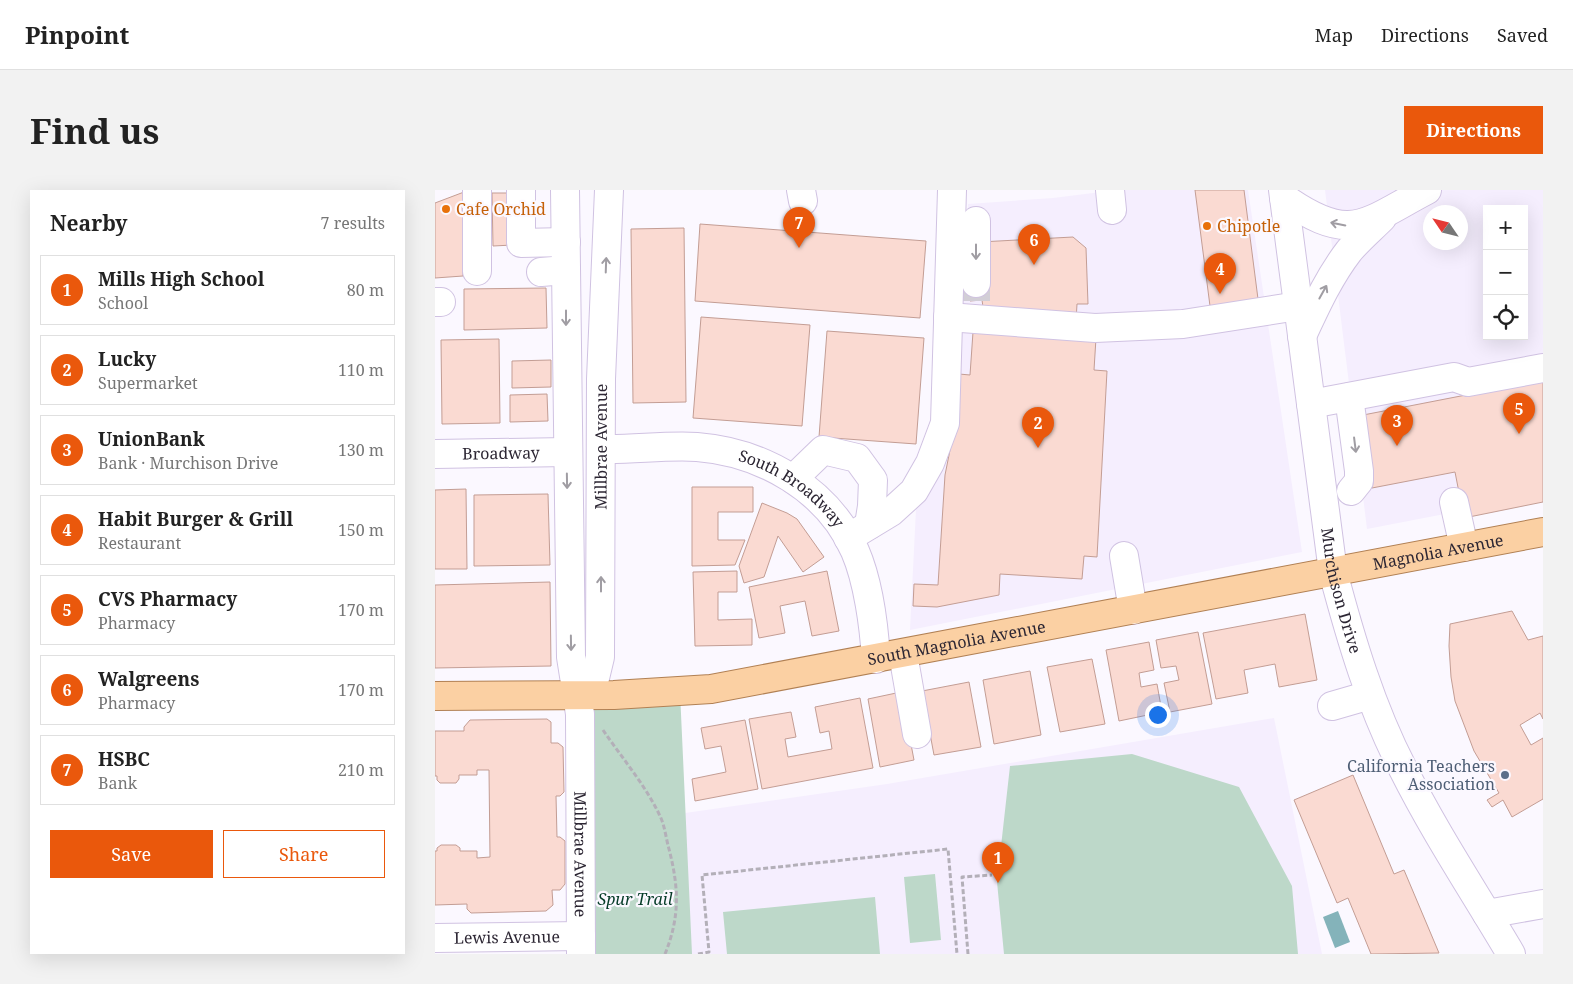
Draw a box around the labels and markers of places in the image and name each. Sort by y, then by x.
place label: Cafe Orchid [456,198,546,220]
marker: Cafe Orchid [440,203,452,215]
pin: 7 [783,207,815,248]
place label: Chipotle [1217,215,1280,237]
marker: Chipotle [1201,220,1213,232]
pin: 6 [1018,224,1050,265]
pin: 4 [1204,253,1236,294]
pin: 5 [1503,393,1535,434]
pin: 3 [1381,405,1413,446]
pin: 2 [1022,407,1054,448]
place label: California Teachers Association [1347,755,1495,795]
marker: California Teachers Association [1499,769,1511,781]
pin: 1 [982,842,1014,883]

